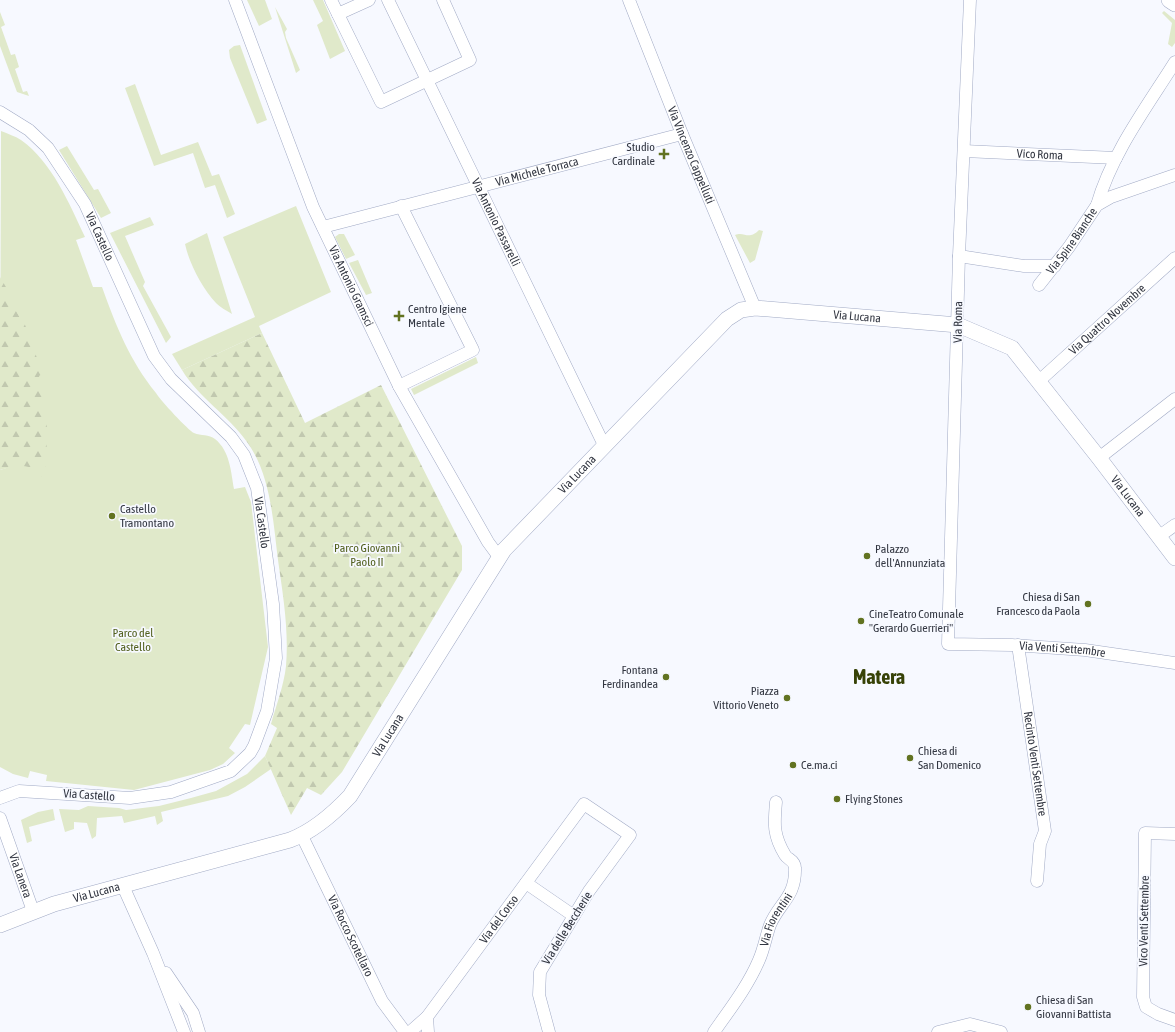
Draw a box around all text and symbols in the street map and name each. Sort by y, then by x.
street label: Via Vincenzo Cappelluti [665,104,717,206]
place label: Studio Cardinale [612,140,655,168]
street label: Vico Roma [1016,146,1063,163]
marker: Studio Cardinale [658,148,670,160]
street label: Via Michele Torraca [494,154,580,189]
street label: Via Antonio Passarelli [469,176,523,268]
street label: Via Spine Bianche [1043,205,1100,277]
street label: Via Castello [83,210,117,263]
street label: Via Antonio Gramsci [326,243,376,329]
street label: Via Quattro Novembre [1066,281,1148,357]
street label: Via Roma [951,301,965,343]
place label: Centro Igiene Mentale [408,302,467,330]
street label: Via Lucana [833,308,881,326]
marker: Centro Igiene Mentale [393,310,405,322]
street label: Via Lucana [555,452,599,496]
street label: Via Lucana [1108,473,1148,519]
street label: Via Castello [251,496,272,550]
place label: Castello Tramontano [120,502,174,530]
marker: Castello Tramontano [107,511,117,521]
park label: Parco Giovanni Paolo II [334,541,400,569]
place label: Palazzo dell'Annunziata [875,542,945,570]
marker: Palazzo dell'Annunziata [862,551,872,561]
place label: Chiesa di San Francesco da Paola [996,590,1080,618]
marker: Chiesa di San Francesco da Paola [1083,599,1093,609]
place label: CineTeatro Comunale "Gerardo Guerrieri" [869,607,964,635]
marker: CineTeatro Comunale "Gerardo Guerrieri" [856,616,866,626]
park label: Parco del Castello [113,626,154,654]
street label: Via Venti Settembre [1019,639,1107,660]
place label: Fontana Ferdinandea [602,663,658,691]
district label: Matera [853,665,905,688]
marker: Fontana Ferdinandea [661,672,671,682]
place label: Piazza Vittorio Veneto [713,684,779,712]
marker: Piazza Vittorio Veneto [782,693,792,703]
street label: Recinto Venti Settembre [1021,710,1050,817]
street label: Via Lucana [369,711,407,759]
place label: Chiesa di San Domenico [918,744,982,772]
marker: Chiesa di San Domenico [905,753,915,763]
place label: Ce.ma.ci [801,758,838,772]
marker: Ce.ma.ci [788,760,798,770]
street label: Via Castello [63,786,116,804]
place label: Flying Stones [845,792,903,806]
marker: Flying Stones [832,794,842,804]
street label: Via Lanera [6,851,35,900]
street label: Vico Venti Settembre [1136,875,1152,967]
street label: Via Lucana [72,879,121,905]
street label: Via delle Beccherie [539,889,595,967]
street label: Via Fiorentini [757,891,795,948]
street label: Via del Corso [477,892,522,946]
street label: Via Rocco Scotellaro [325,893,376,979]
place label: Chiesa di San Giovanni Battista [1036,993,1111,1021]
marker: Chiesa di San Giovanni Battista [1023,1002,1033,1012]

